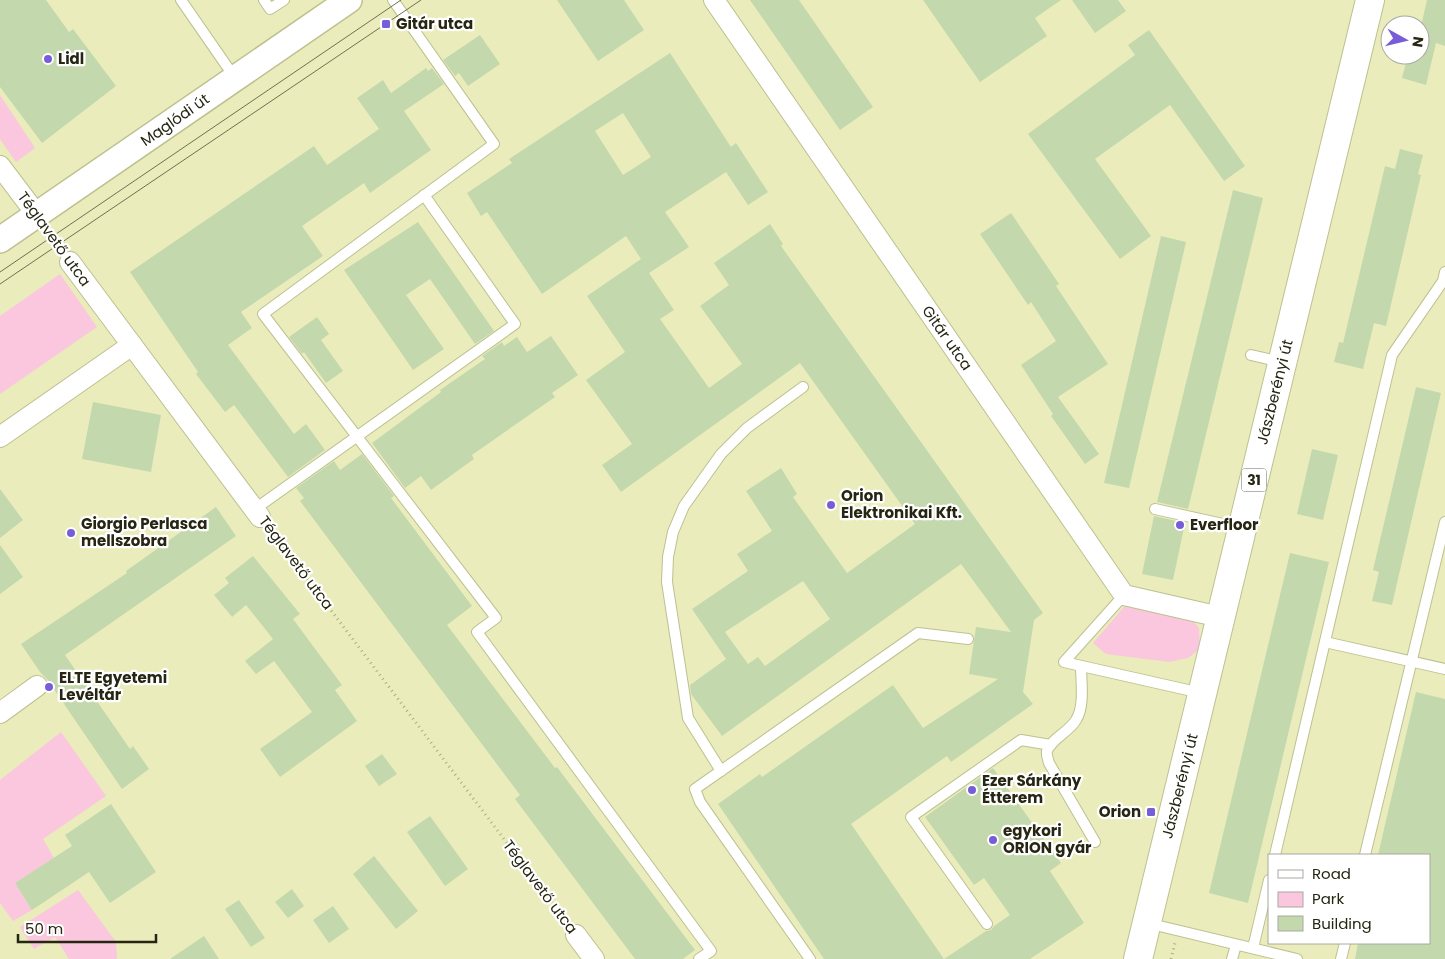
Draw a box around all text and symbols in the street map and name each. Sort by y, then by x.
place label: Gitár utca [396,13,473,34]
north arrow [1380,15,1430,65]
marker: Gitár utca [380,18,392,30]
text: N [1407,35,1429,48]
place label: Lidl [58,48,84,69]
marker: Lidl [42,53,54,65]
street label: Maglódi út [136,88,213,151]
street label: Téglavető utca [13,187,96,290]
street label: Gitár utca [917,301,977,374]
street label: Jászberényi út [1251,337,1298,447]
road number: 31 [1242,468,1266,492]
place label: Orion Elektronikai Kft. [841,485,962,523]
marker: Orion Elektronikai Kft. [825,499,837,511]
street label: Téglavető utca [254,511,339,614]
place label: Giorgio Perlasca mellszobra [81,513,207,551]
place label: Everfloor [1190,514,1259,535]
marker: Everfloor [1174,519,1186,531]
marker: Giorgio Perlasca mellszobra [65,527,77,539]
place label: ELTE Egyetemi Levéltár [59,667,167,705]
marker: ELTE Egyetemi Levéltár [43,681,55,693]
street label: Jászberényi út [1156,731,1203,841]
place label: Ezer Sárkány Étterem [982,770,1082,808]
marker: Ezer Sárkány Étterem [966,784,978,796]
place label: Orion [1099,801,1141,822]
marker: Orion [1145,806,1157,818]
place label: egykori ORION gyár [1003,820,1092,858]
marker: egykori ORION gyár [987,834,999,846]
street label: Téglavető utca [498,835,583,938]
legend [1268,854,1430,944]
text: Road [1312,863,1351,884]
text: Park [1312,888,1344,909]
scale bar [18,912,155,944]
text: Building [1312,913,1372,934]
text: 50 m [25,918,63,939]

